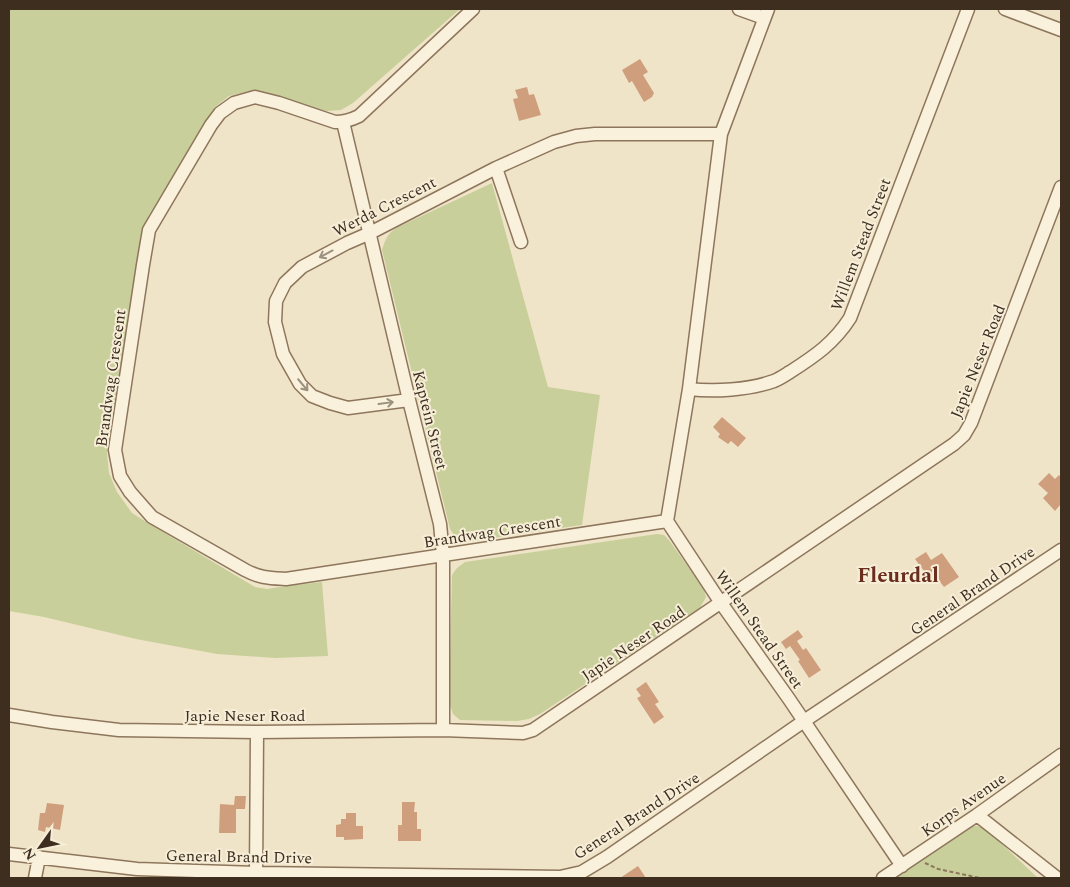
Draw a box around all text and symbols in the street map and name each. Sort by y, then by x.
street label: Werda Crescent [329,170,441,243]
street label: Willem Stead Street [825,174,897,314]
one-way arrow [319,249,334,259]
street label: Japie Neser Road [944,301,1012,422]
street label: Brandwag Crescent [89,307,133,448]
street label: Kaptein Street [406,368,454,473]
one-way arrow [297,379,308,392]
one-way arrow [378,398,394,408]
street label: Brandwag Crescent [422,509,563,555]
street label: General Brand Drive [905,540,1040,642]
district label: Fleurdal [857,560,939,592]
street label: Willem Stead Street [709,565,809,694]
street label: Japie Neser Road [577,600,690,688]
street label: Japie Neser Road [184,704,306,728]
street label: General Brand Drive [569,766,704,866]
street label: Korps Avenue [916,767,1011,843]
north arrow [15,822,65,872]
text: N [18,843,41,864]
street label: General Brand Drive [166,844,312,870]

